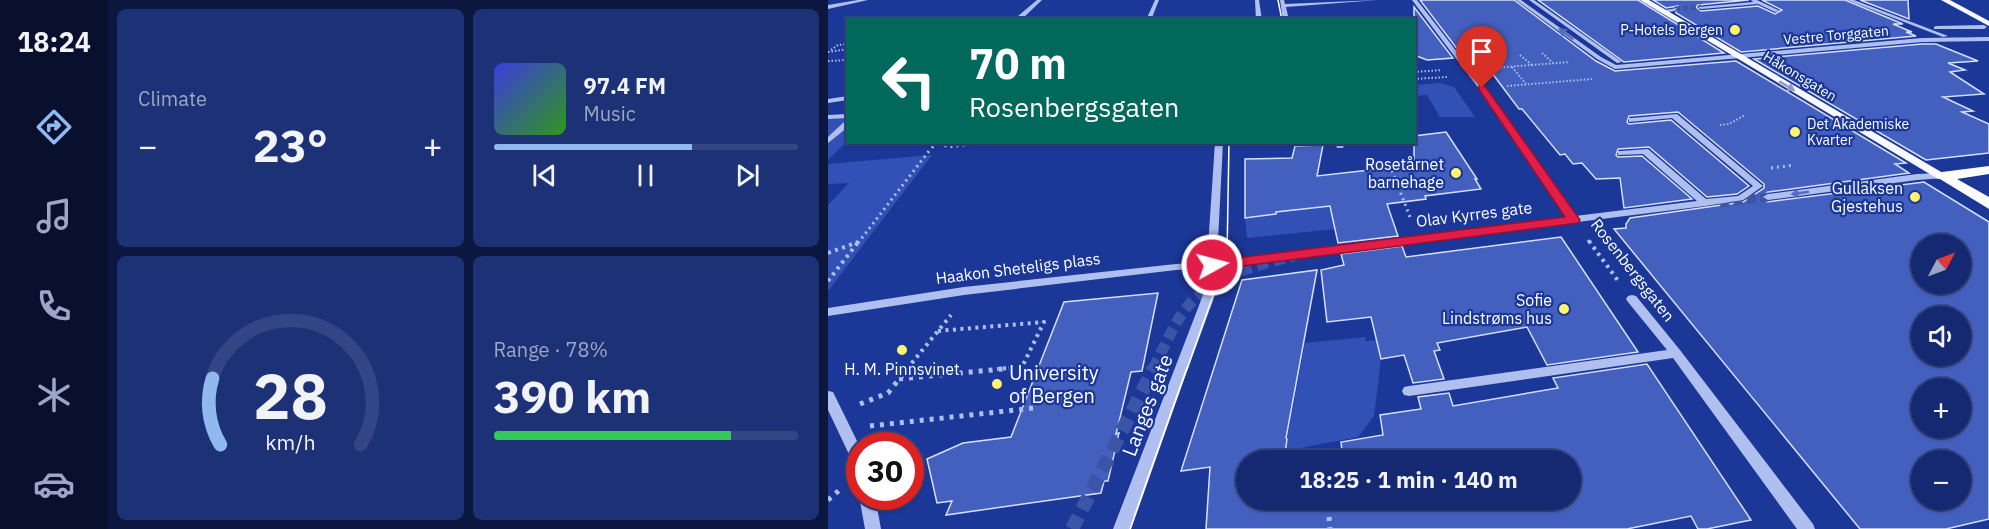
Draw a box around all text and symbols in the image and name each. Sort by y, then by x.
place label: P-Hotels Bergen [1620,21,1723,39]
street label: Vestre Torggaten [1782,21,1890,49]
marker: P-Hotels Bergen [1728,23,1742,37]
text: 18:24 [17,24,91,59]
pin [1456,26,1507,88]
one-way arrow [1558,29,1573,41]
icon: arrive [1465,35,1498,68]
text: 70 m [969,36,1067,91]
icon: left [870,42,948,120]
street label: Håkonsgaten [1760,47,1840,105]
text: 97.4 FM [584,71,666,100]
one-way arrow [1779,80,1795,91]
text: Climate [138,85,207,112]
text: Rosenbergsgaten [969,89,1179,124]
text: Music [584,100,636,127]
icon: directions [33,106,75,148]
place label: Det Akademiske Kvarter [1807,115,1910,149]
text: 23° [253,116,328,174]
text: − [138,124,158,167]
text: + [423,124,443,167]
marker: Det Akademiske Kvarter [1788,125,1802,139]
place label: Rosetårnet barnehage [1365,154,1444,192]
icon: previous [528,159,561,192]
icon: pause [629,159,662,192]
icon: next [731,159,764,192]
marker: Rosetårnet barnehage [1449,166,1463,180]
place label: Gullaksen Gjestehus [1831,178,1903,216]
one-way arrow [1791,188,1810,197]
marker: Gullaksen Gjestehus [1908,190,1922,204]
icon: music [33,195,75,237]
street label: Olav Kyrres gate [1415,197,1533,231]
street label: Rosenbergsgaten [1587,215,1679,325]
position arrow [1180,233,1244,297]
north arrow [1911,234,1971,294]
map controls [1911,234,1971,510]
street label: Haakon Sheteligs plass [934,248,1102,288]
icon: phone [33,285,75,327]
place label: Sofie Lindstrøms hus [1442,290,1552,328]
marker: Sofie Lindstrøms hus [1557,302,1571,316]
button: sound [1911,306,1971,366]
text: Range · 78% [494,336,608,363]
marker: H. M. Pinnsvinet [895,343,909,357]
street label: Langes gate [1115,350,1179,460]
text: 28 [253,355,328,436]
place label: H. M. Pinnsvinet [844,359,960,379]
place label: University of Bergen [1009,359,1099,409]
text: 390 km [494,367,651,425]
icon: climate [33,374,75,416]
marker: University of Bergen [990,377,1004,391]
button: + [1911,378,1971,438]
text: km/h [265,428,315,456]
speed limit sign: 30 [846,432,924,510]
button: − [1911,450,1971,510]
icon: car [33,463,75,505]
text: 18:25 · 1 min · 140 m [1299,465,1518,494]

